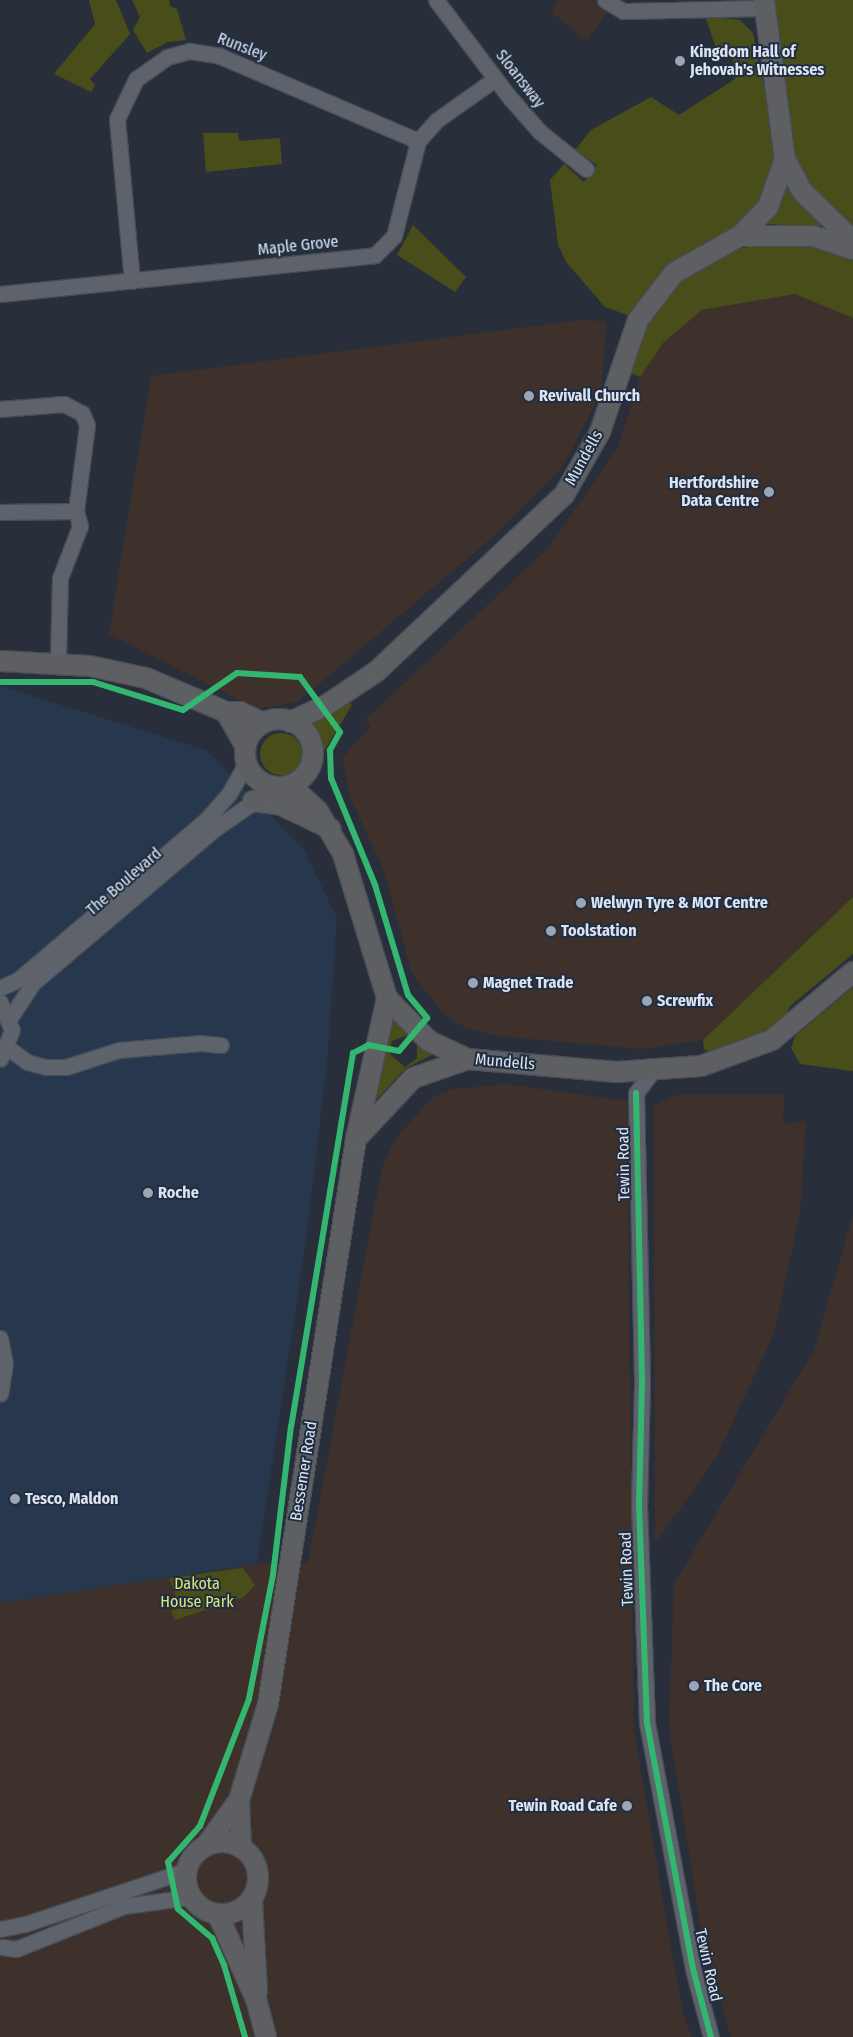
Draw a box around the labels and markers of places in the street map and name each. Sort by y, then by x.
place label: Kingdom Hall of Jehovah's Witnesses [690,42,824,80]
marker: Kingdom Hall of Jehovah's Witnesses [674,55,686,67]
place label: Revivall Church [539,386,640,406]
marker: Revivall Church [523,390,535,402]
place label: Hertfordshire Data Centre [669,473,759,511]
marker: Hertfordshire Data Centre [763,486,775,498]
place label: Welwyn Tyre & MOT Centre [591,893,768,913]
marker: Welwyn Tyre & MOT Centre [575,897,587,909]
place label: Toolstation [561,921,637,941]
marker: Toolstation [545,925,557,937]
place label: Magnet Trade [483,973,573,993]
marker: Magnet Trade [467,977,479,989]
place label: Screwfix [657,991,713,1011]
marker: Screwfix [641,995,653,1007]
place label: Roche [158,1183,199,1203]
marker: Roche [142,1187,154,1199]
place label: Tesco, Maldon [25,1489,118,1509]
marker: Tesco, Maldon [9,1493,21,1505]
place label: The Core [704,1676,762,1696]
marker: The Core [688,1680,700,1692]
place label: Tewin Road Cafe [509,1796,617,1816]
marker: Tewin Road Cafe [621,1800,633,1812]

